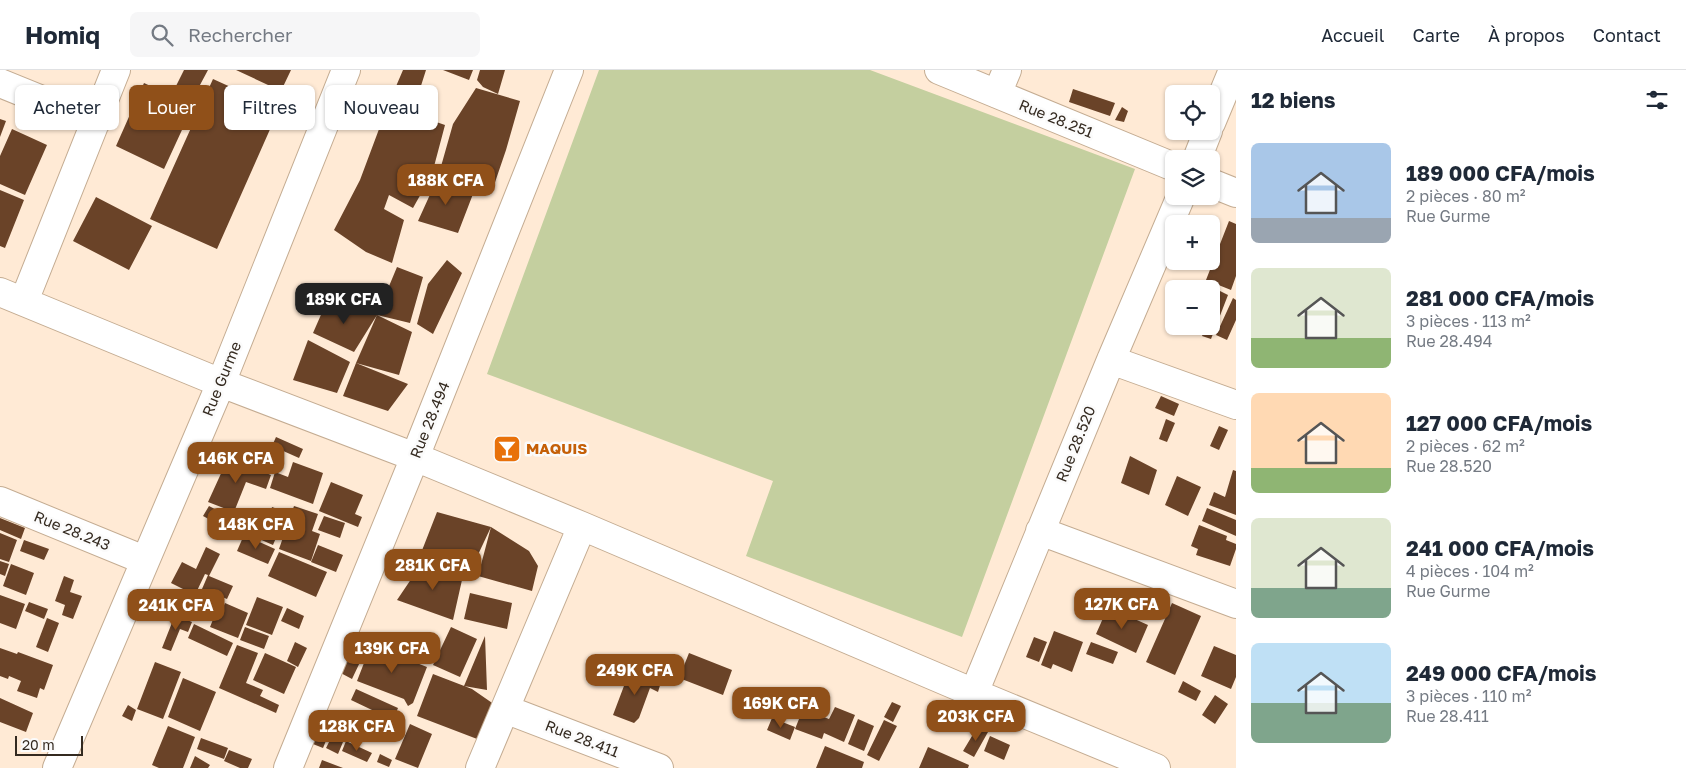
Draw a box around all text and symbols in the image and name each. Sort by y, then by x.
search box [130,12,480,57]
text: Homiq [25,20,100,49]
icon: search [148,21,176,49]
text: Rechercher [188,23,293,46]
text: Accueil [1321,24,1385,46]
text: Carte [1413,24,1460,46]
text: À propos [1488,24,1565,46]
text: Contact [1593,24,1661,46]
chip: Acheter [15,85,119,130]
chip: Louer [129,85,214,130]
chip: Filtres [224,85,315,130]
chip: Nouveau [325,85,438,130]
map controls [1165,85,1220,335]
button: locate [1165,85,1220,140]
icon: filters [1643,86,1671,114]
text: 12 biens [1251,87,1335,113]
street label: Rue 28.251 [1017,95,1096,141]
button: layers [1165,150,1220,205]
text: 189 000 CFA/mois [1406,160,1595,186]
icon: home [1291,163,1351,223]
pin: 188K CFA [394,164,498,206]
text: 188K CFA [408,170,484,190]
text: 2 pièces · 80 m² [1406,186,1526,206]
text: Rue Gurme [1406,206,1490,226]
button: + [1165,215,1220,270]
button: − [1165,280,1220,335]
pin: 189K CFA [292,282,396,325]
text: 281 000 CFA/mois [1406,285,1594,311]
icon: home [1291,288,1351,348]
text: 189K CFA [306,289,382,309]
text: 3 pièces · 113 m² [1406,311,1531,331]
text: Rue 28.494 [1406,331,1493,351]
street label: Rue Gurme [198,338,244,419]
street label: Rue 28.494 [406,379,453,461]
street label: Rue 28.520 [1052,403,1098,484]
text: 127 000 CFA/mois [1406,410,1592,436]
icon: home [1291,413,1351,473]
bar icon: MAQUIS [492,434,522,464]
text: 2 pièces · 62 m² [1406,436,1525,456]
place label: MAQUIS [526,439,587,457]
pin: 146K CFA [184,442,288,484]
text: 146K CFA [198,448,274,468]
text: Rue 28.520 [1406,456,1492,476]
street label: Rue 28.243 [32,507,113,553]
pin: 148K CFA [204,508,308,550]
text: 148K CFA [218,514,294,534]
text: 241 000 CFA/mois [1406,535,1594,561]
icon: home [1291,538,1351,598]
pin: 281K CFA [381,548,485,591]
text: 281K CFA [395,555,471,575]
text: 4 pièces · 104 m² [1406,561,1534,581]
text: Rue Gurme [1406,581,1490,601]
pin: 241K CFA [124,588,228,631]
pin: 127K CFA [1070,588,1174,630]
text: 127K CFA [1085,594,1159,614]
text: 241K CFA [138,595,214,615]
pin: 139K CFA [340,632,444,674]
text: 139K CFA [354,638,430,658]
pin: 249K CFA [583,654,687,696]
text: 249K CFA [597,660,673,680]
text: 249 000 CFA/mois [1406,660,1597,686]
icon: home [1291,663,1351,723]
pin: 169K CFA [729,686,833,729]
text: 3 pièces · 110 m² [1406,686,1531,706]
text: 169K CFA [743,693,819,713]
pin: 203K CFA [924,700,1028,742]
text: 203K CFA [938,706,1014,726]
text: Rue 28.411 [1406,706,1489,726]
pin: 128K CFA [305,710,409,752]
text: 128K CFA [319,716,395,736]
street label: Rue 28.411 [543,716,622,760]
scale bar [15,733,82,756]
text: 20 m [22,736,55,753]

